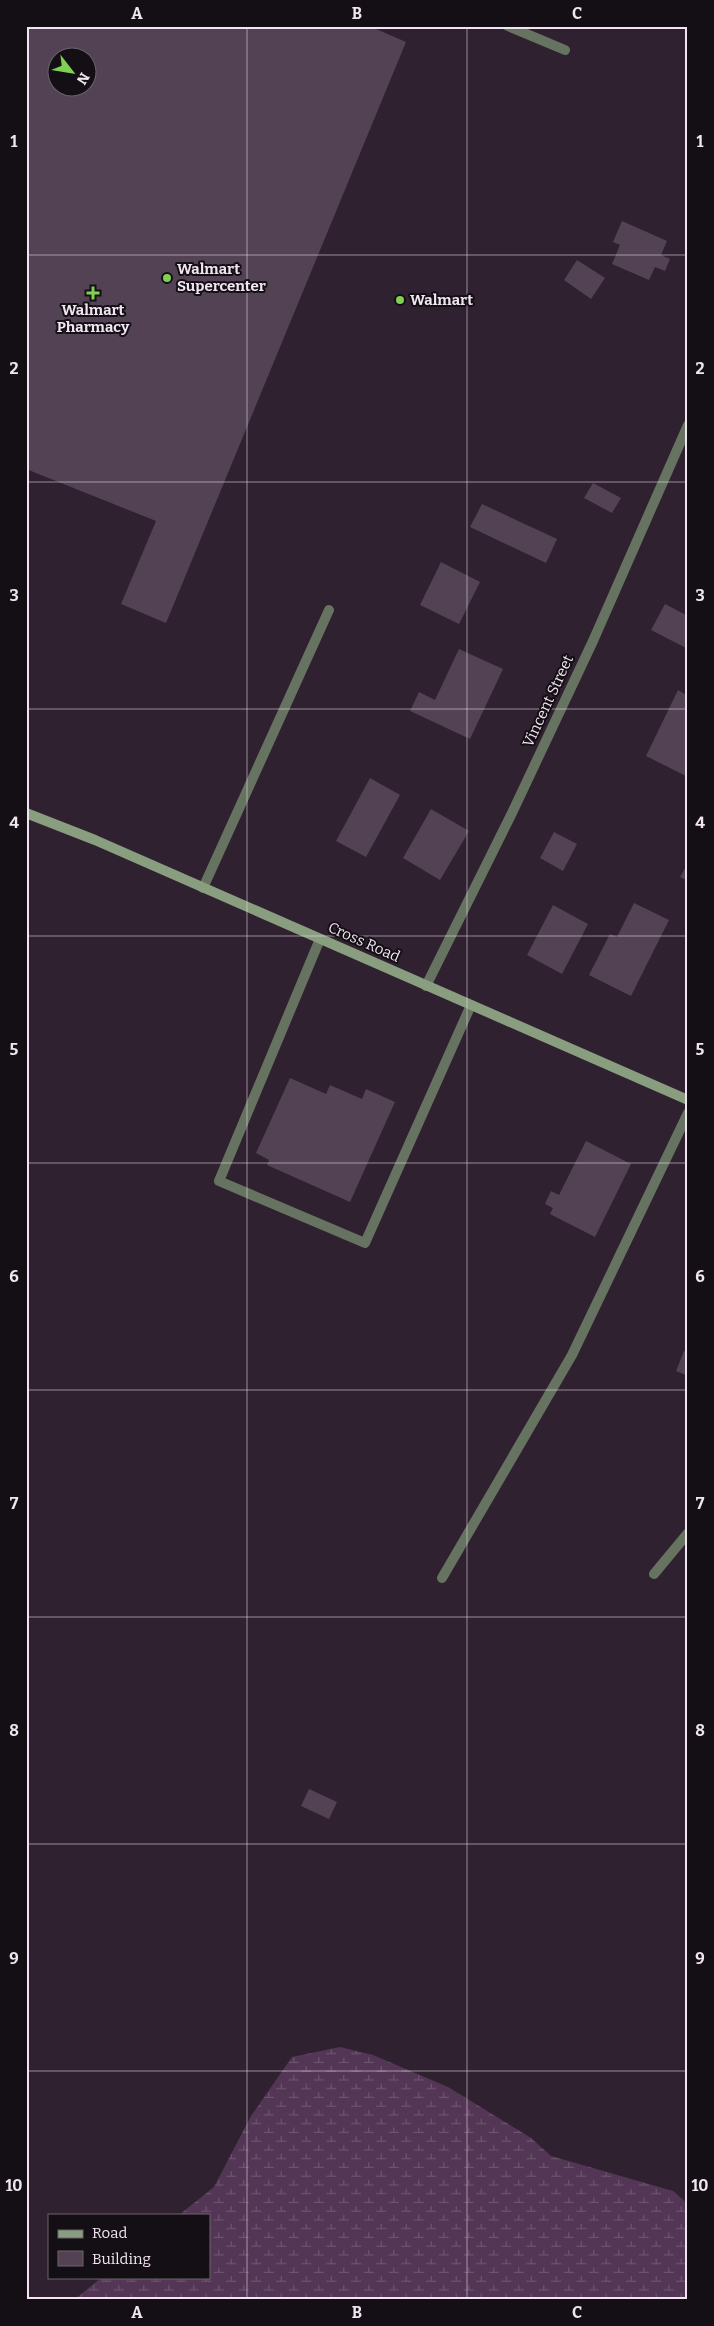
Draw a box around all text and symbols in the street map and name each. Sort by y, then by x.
text: A [131,4,143,23]
text: B [352,4,362,23]
text: C [572,4,582,23]
north arrow [48,48,98,98]
text: N [73,69,93,88]
text: 1 [11,132,18,151]
text: 1 [697,132,704,151]
place label: Walmart Supercenter [177,260,266,295]
marker: Walmart Supercenter [161,272,173,284]
marker: Walmart Pharmacy [87,287,99,299]
place label: Walmart [410,291,473,309]
marker: Walmart [394,294,406,306]
place label: Walmart Pharmacy [57,301,130,336]
text: 2 [9,359,19,378]
text: 2 [695,359,705,378]
text: 3 [9,586,19,605]
text: 3 [695,586,705,605]
street label: Vincent Street [519,652,577,750]
text: 4 [9,813,19,832]
text: 4 [695,813,705,832]
street label: Cross Road [325,918,403,966]
text: 5 [10,1040,19,1059]
text: 5 [696,1040,705,1059]
text: 6 [9,1267,19,1286]
text: 6 [695,1267,705,1286]
text: 7 [10,1494,19,1513]
text: 7 [696,1494,705,1513]
text: 8 [9,1721,19,1740]
text: 8 [695,1721,705,1740]
text: 9 [9,1949,19,1968]
text: 9 [695,1949,705,1968]
text: 10 [5,2176,23,2195]
text: 10 [691,2176,709,2195]
legend [48,2214,210,2278]
text: Road [92,2224,127,2242]
text: Building [92,2250,151,2268]
text: A [131,2303,143,2322]
text: B [352,2303,362,2322]
text: C [572,2303,582,2322]

